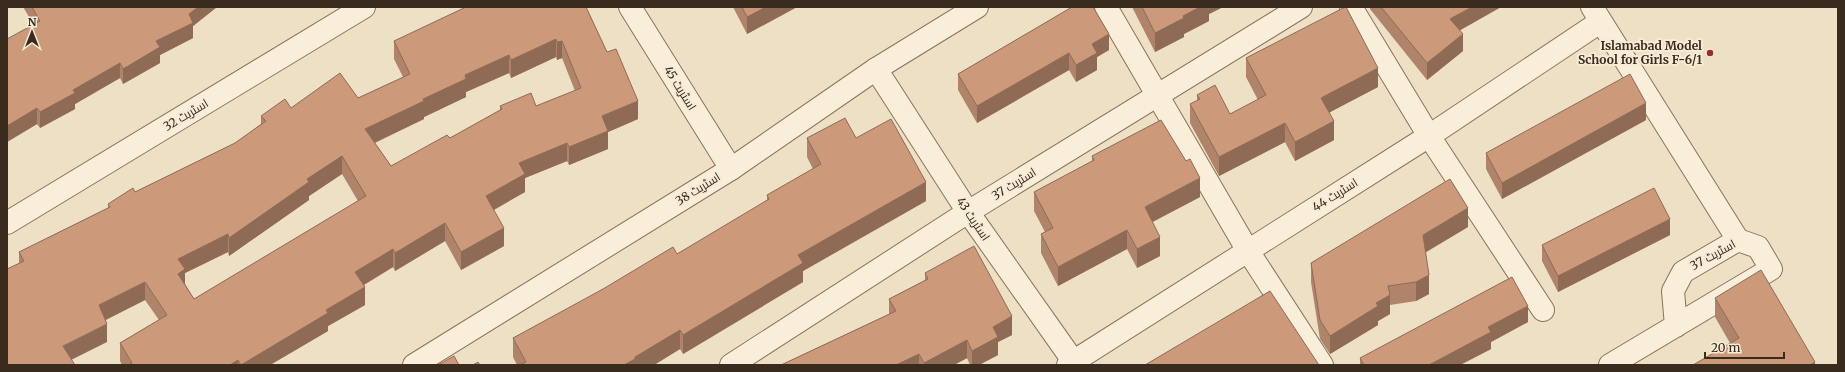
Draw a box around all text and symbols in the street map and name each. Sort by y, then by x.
north arrow [12,12,52,52]
text: N [28,15,37,29]
place label: Islamabad Model School for Girls F-6/1 [1578,38,1702,67]
marker: Islamabad Model School for Girls F-6/1 [1705,48,1715,58]
street label: اسٹریٹ 45 [661,63,700,113]
street label: اسٹریٹ 32 [161,95,211,134]
street label: اسٹریٹ 37 [989,164,1039,203]
street label: اسٹریٹ 38 [673,169,723,208]
street label: اسٹریٹ 44 [1309,175,1360,214]
street label: اسٹریٹ 43 [953,194,993,243]
street label: اسٹریٹ 37 [1688,236,1738,273]
scale bar [1705,334,1784,360]
text: 20 m [1711,340,1740,355]

